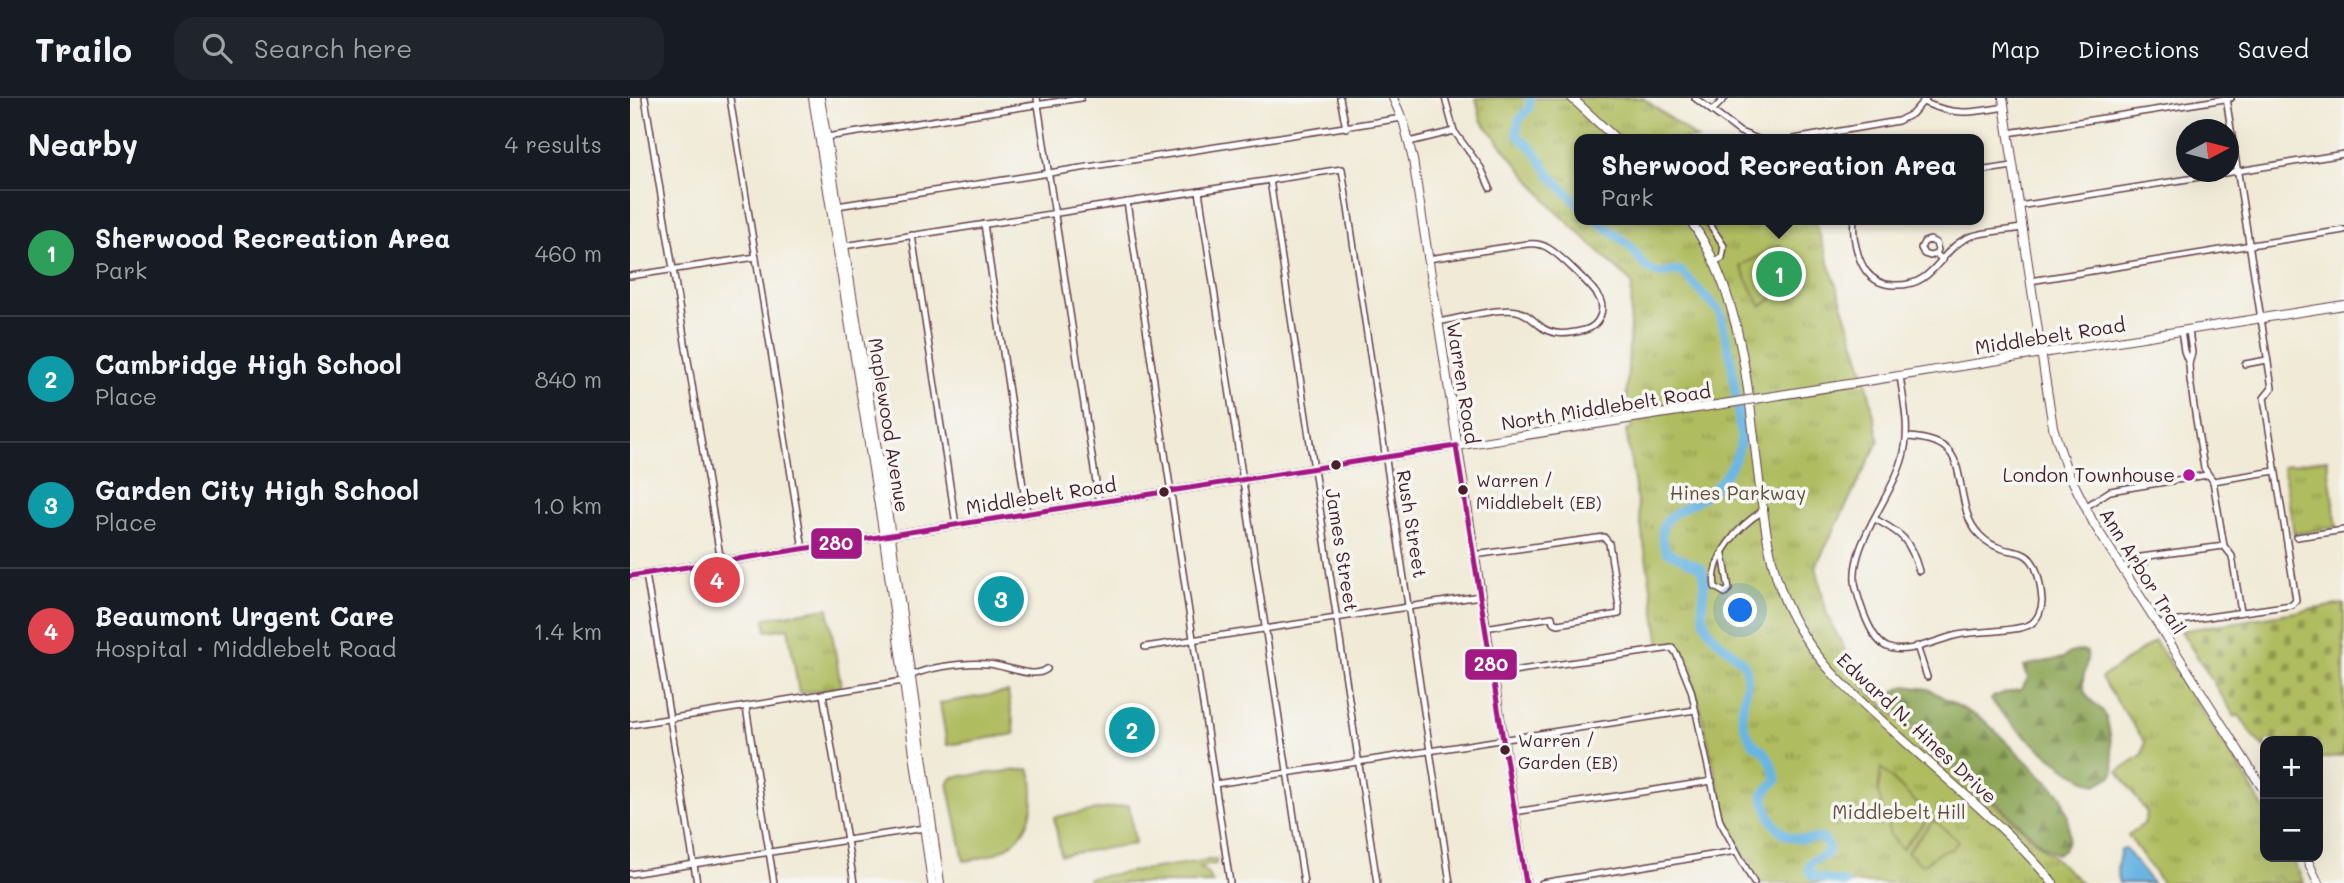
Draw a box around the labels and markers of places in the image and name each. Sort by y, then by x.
pin: 1 [1756,248,1802,300]
unlabelled marker [1329,458,1343,472]
place label: London Townhouse [2003,462,2175,487]
marker: London Townhouse [2181,467,2197,483]
place label: Warren / Middlebelt (EB) [1476,469,1602,513]
marker: Warren / Middlebelt (EB) [1456,483,1470,497]
unlabelled marker [1157,485,1171,499]
pin: 4 [694,554,740,606]
pin: 3 [978,573,1024,625]
pin: 2 [1109,704,1155,756]
place label: Warren / Garden (EB) [1518,729,1618,773]
marker: Warren / Garden (EB) [1498,743,1512,757]

